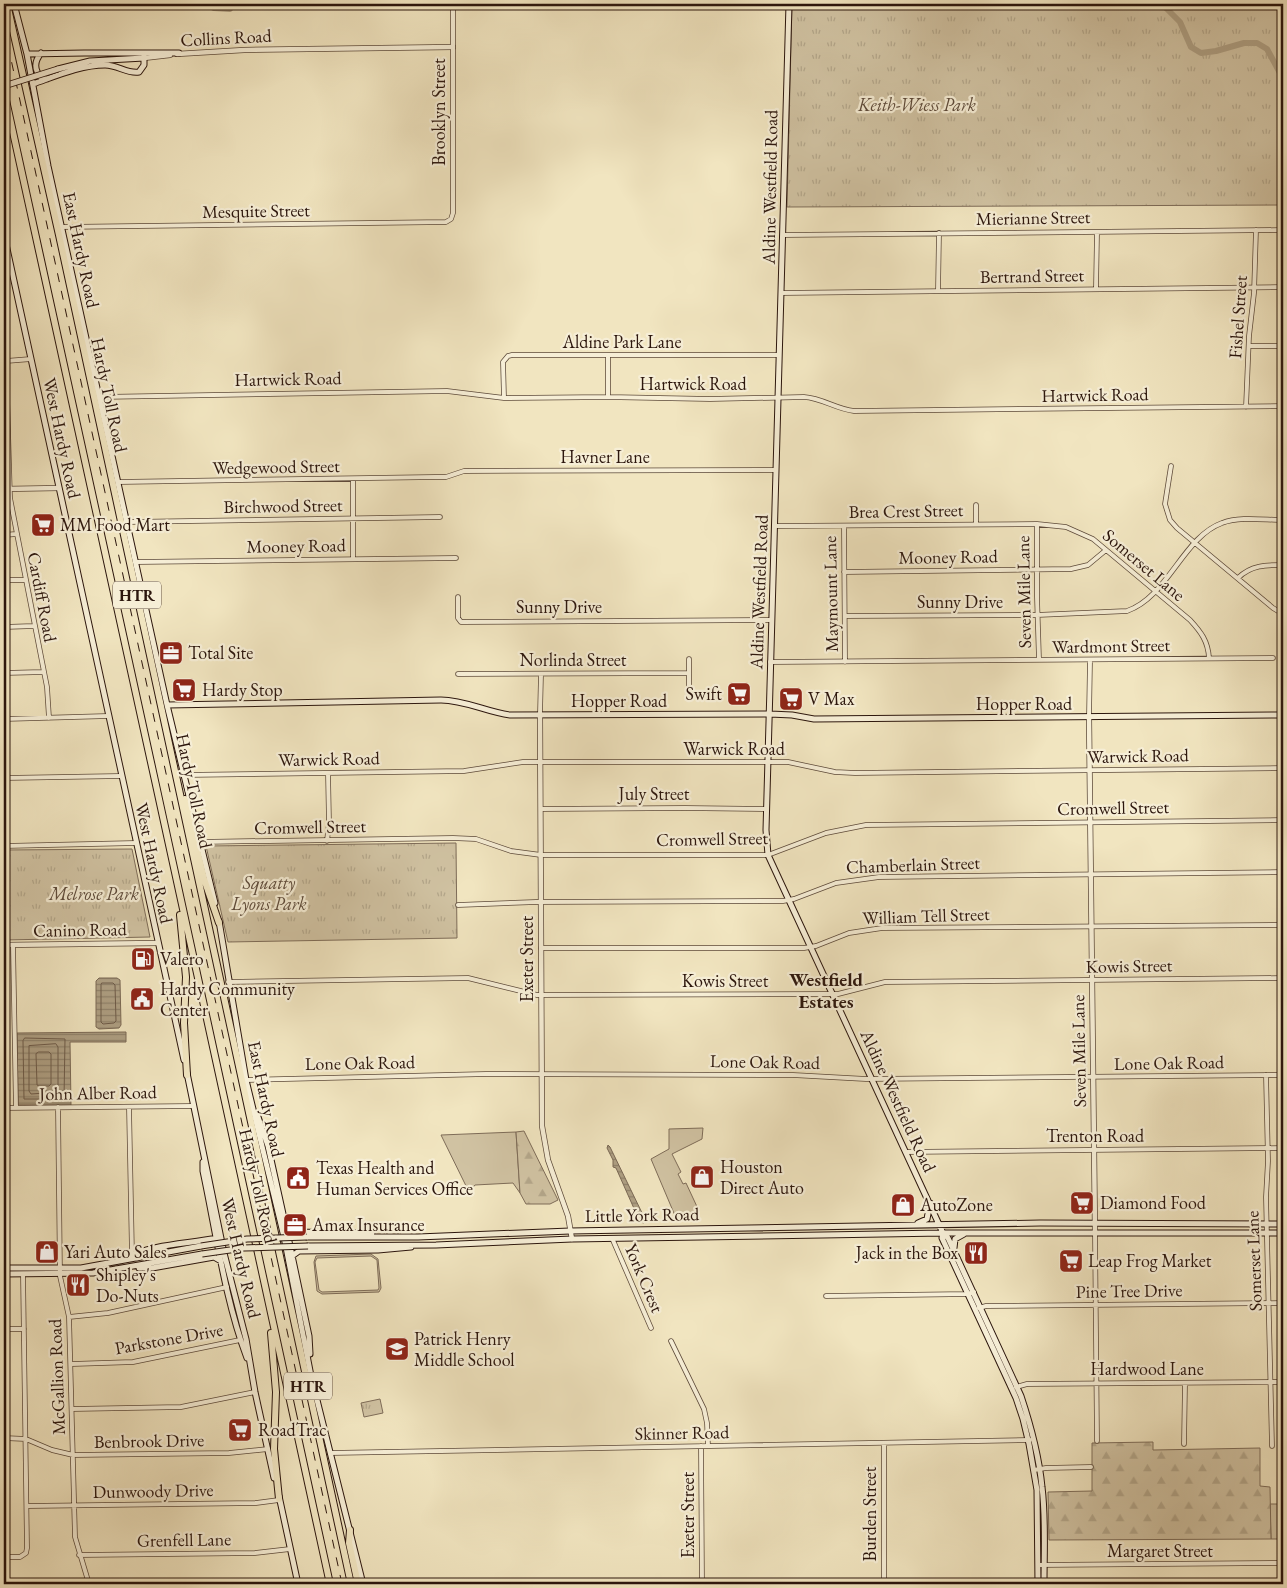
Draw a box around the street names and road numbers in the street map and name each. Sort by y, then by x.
street label: Collins Road [180,24,273,51]
street label: Brooklyn Street [427,58,450,166]
street label: Aldine Westfield Road [757,109,782,266]
street label: East Hardy Road [58,190,105,311]
street label: Mesquite Street [202,198,310,223]
street label: Mierianne Street [976,205,1091,230]
street label: Bertrand Street [980,263,1085,288]
street label: Fishel Street [1223,274,1252,359]
street label: Aldine Park Lane [562,330,681,353]
street label: Hardy Toll Road [86,335,133,455]
street label: Hartwick Road [234,366,343,391]
street label: Hartwick Road [639,372,747,395]
street label: West Hardy Road [38,375,87,501]
street label: Hartwick Road [1041,382,1150,407]
street label: Havner Lane [560,445,650,468]
street label: Wedgewood Street [212,454,340,479]
street label: Birchwood Street [223,493,343,518]
street label: Brea Crest Street [848,498,964,523]
street label: Aldine Westfield Road [744,513,773,671]
street label: Somerset Lane [1098,523,1190,606]
street label: Mooney Road [246,533,347,558]
street label: Seven Mile Lane [1011,535,1036,649]
street label: Maymount Lane [818,536,843,652]
street label: Mooney Road [898,544,999,569]
street label: Cardiff Road [23,550,63,645]
road number: HTR [113,582,161,608]
street label: Sunny Drive [917,590,1003,613]
street label: Sunny Drive [516,595,602,618]
street label: Wardmont Street [1052,633,1171,658]
street label: Norlinda Street [520,648,627,671]
street label: Hopper Road [571,689,668,712]
street label: Hopper Road [976,692,1073,715]
street label: Hardy Toll Road [171,731,218,851]
street label: Warwick Road [683,737,786,760]
street label: Warwick Road [1087,743,1190,768]
street label: Warwick Road [278,746,381,771]
street label: July Street [617,782,690,805]
street label: Cromwell Street [1057,795,1169,820]
street label: West Hardy Road [130,800,179,926]
street label: Cromwell Street [254,814,366,839]
street label: Cromwell Street [656,826,768,851]
street label: Chamberlain Street [846,851,981,878]
street label: William Tell Street [862,902,990,929]
street label: Exeter Street [515,916,538,1002]
street label: Canino Road [33,917,128,942]
street label: Kowis Street [1085,953,1173,978]
street label: Kowis Street [682,969,769,992]
street label: Seven Mile Lane [1066,994,1091,1108]
street label: Aldine Westfield Road [855,1025,942,1177]
street label: East Hardy Road [243,1039,290,1160]
street label: Lone Oak Road [710,1049,821,1074]
street label: Lone Oak Road [305,1050,416,1075]
street label: Lone Oak Road [1114,1050,1225,1075]
street label: John Alber Road [37,1080,158,1105]
street label: Trenton Road [1046,1124,1145,1147]
street label: Hardy Toll Road [234,1126,283,1246]
street label: West Hardy Road [216,1195,267,1321]
street label: Little York Road [585,1202,700,1227]
street label: Somerset Lane [1240,1210,1267,1312]
street label: York Crest [620,1240,669,1316]
street label: Pine Tree Drive [1075,1278,1183,1303]
street label: McGallion Road [43,1318,70,1436]
street label: Parkstone Drive [113,1318,225,1359]
street label: Hardwood Lane [1090,1357,1204,1380]
road number: HTR [284,1372,332,1400]
street label: Skinner Road [635,1420,730,1445]
street label: Benbrook Drive [94,1428,204,1453]
street label: Burden Street [858,1466,881,1561]
street label: Exeter Street [676,1472,699,1558]
street label: Dunwoody Drive [92,1478,214,1503]
street label: Grenfell Lane [137,1527,231,1552]
street label: Margaret Street [1107,1539,1213,1562]

